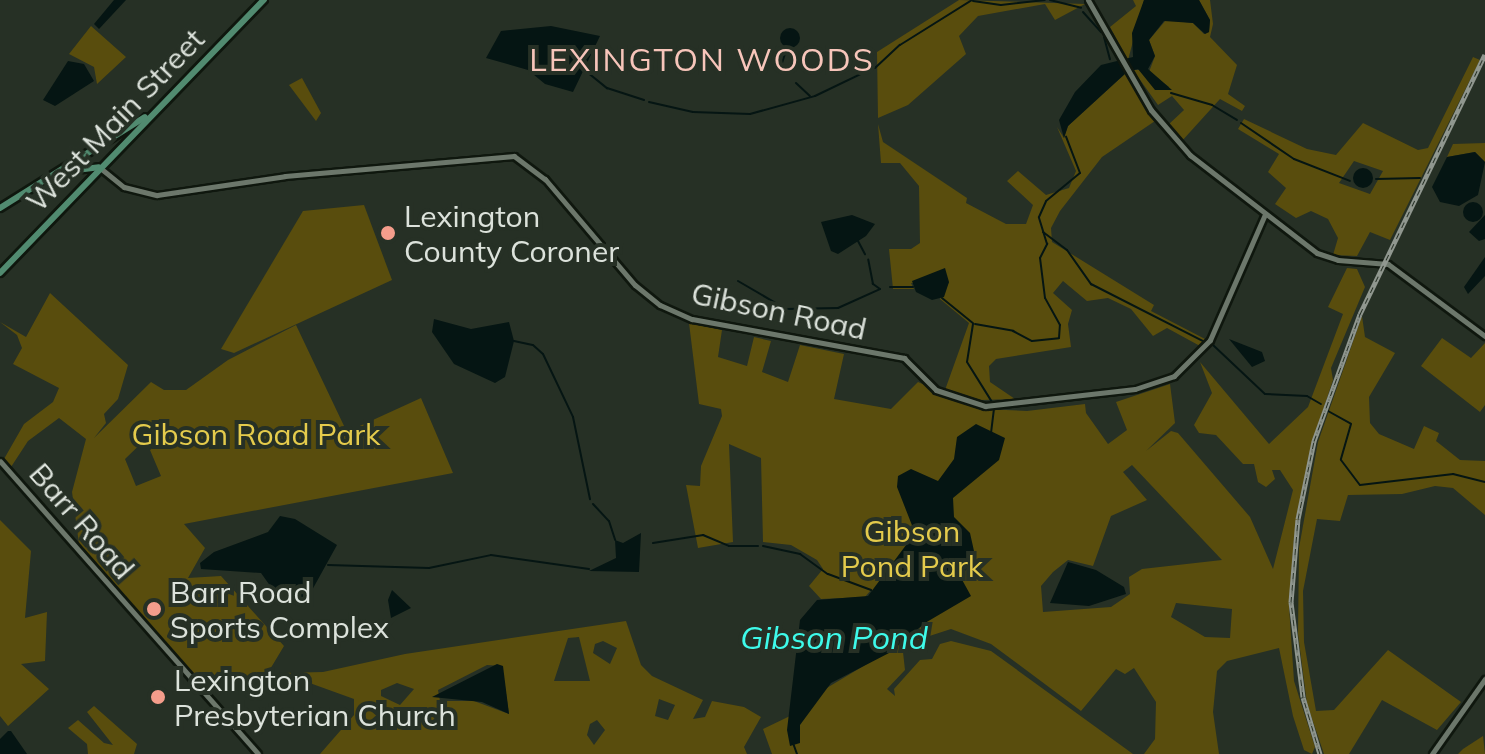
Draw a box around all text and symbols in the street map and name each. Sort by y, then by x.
street label: West Main Street [19,21,211,219]
district label: LEXINGTON WOODS [529,40,875,78]
place label: Lexington County Coroner [404,198,619,268]
marker: Lexington County Coroner [379,224,397,242]
street label: Gibson Road [688,275,870,347]
park label: Gibson Road Park [131,416,381,452]
street label: Barr Road [22,456,142,586]
park label: Gibson Pond Park [841,513,983,584]
place label: Barr Road Sports Complex [170,574,389,644]
marker: Barr Road Sports Complex [145,600,163,618]
water label: Gibson Pond [740,618,928,656]
place label: Lexington Presbyterian Church [174,662,456,732]
marker: Lexington Presbyterian Church [149,688,167,706]

